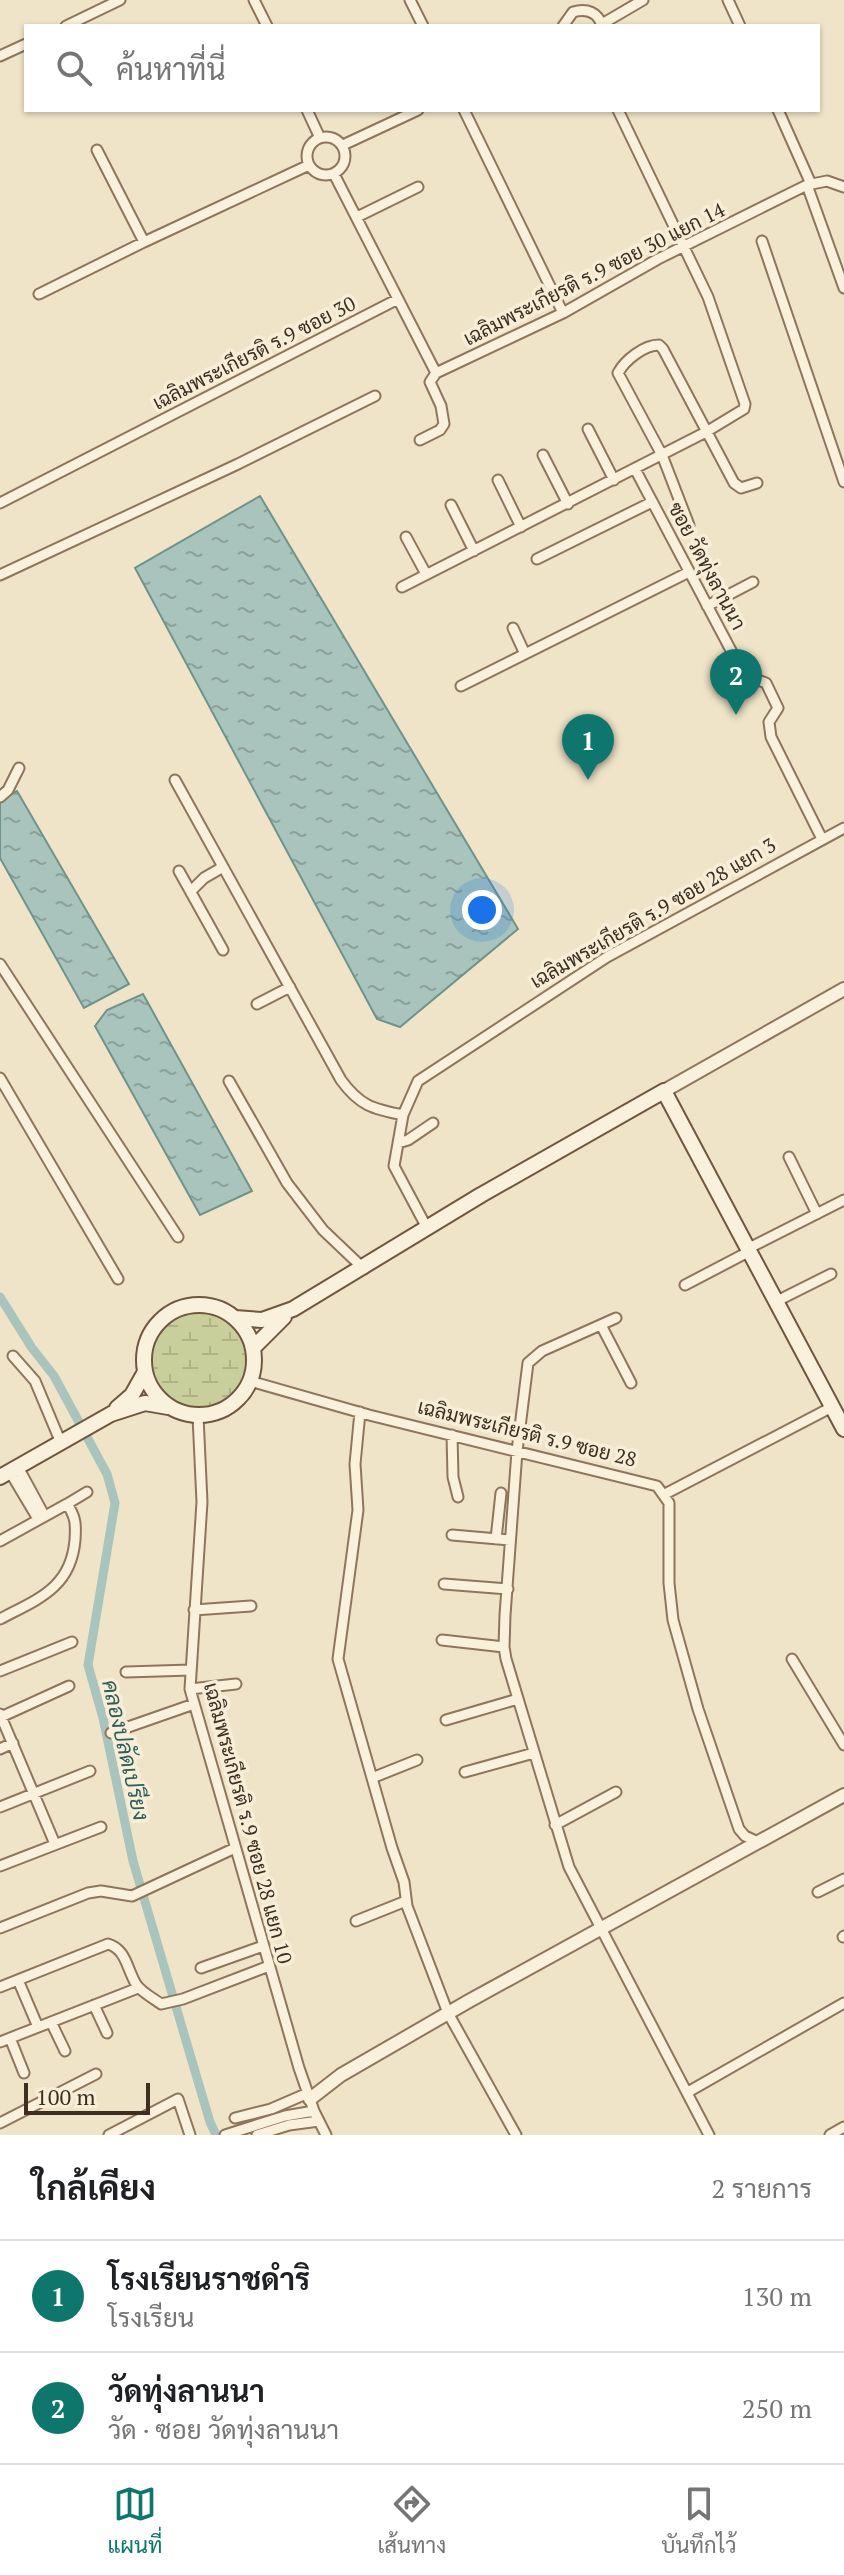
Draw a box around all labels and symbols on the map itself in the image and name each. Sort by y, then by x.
street label: เฉลิมพระเกียรติ ร.9 ซอย 30 แยก 14 [458,196,729,351]
street label: เฉลิมพระเกียรติ ร.9 ซอย 30 [148,290,360,416]
street label: ซอย วัดทุ่งลานนา [662,497,752,635]
pin: 2 [710,649,762,715]
pin: 1 [562,714,614,780]
street label: เฉลิมพระเกียรติ ร.9 ซอย 28 แยก 3 [525,831,781,994]
your location [462,890,502,930]
street label: เฉลิมพระเกียรติ ร.9 ซอย 28 [415,1392,639,1473]
water label: คลองปลัดเปรียง [96,1677,157,1823]
street label: เฉลิมพระเกียรติ ร.9 ซอย 28 แยก 10 [198,1679,299,1966]
scale bar [24,2079,150,2115]

